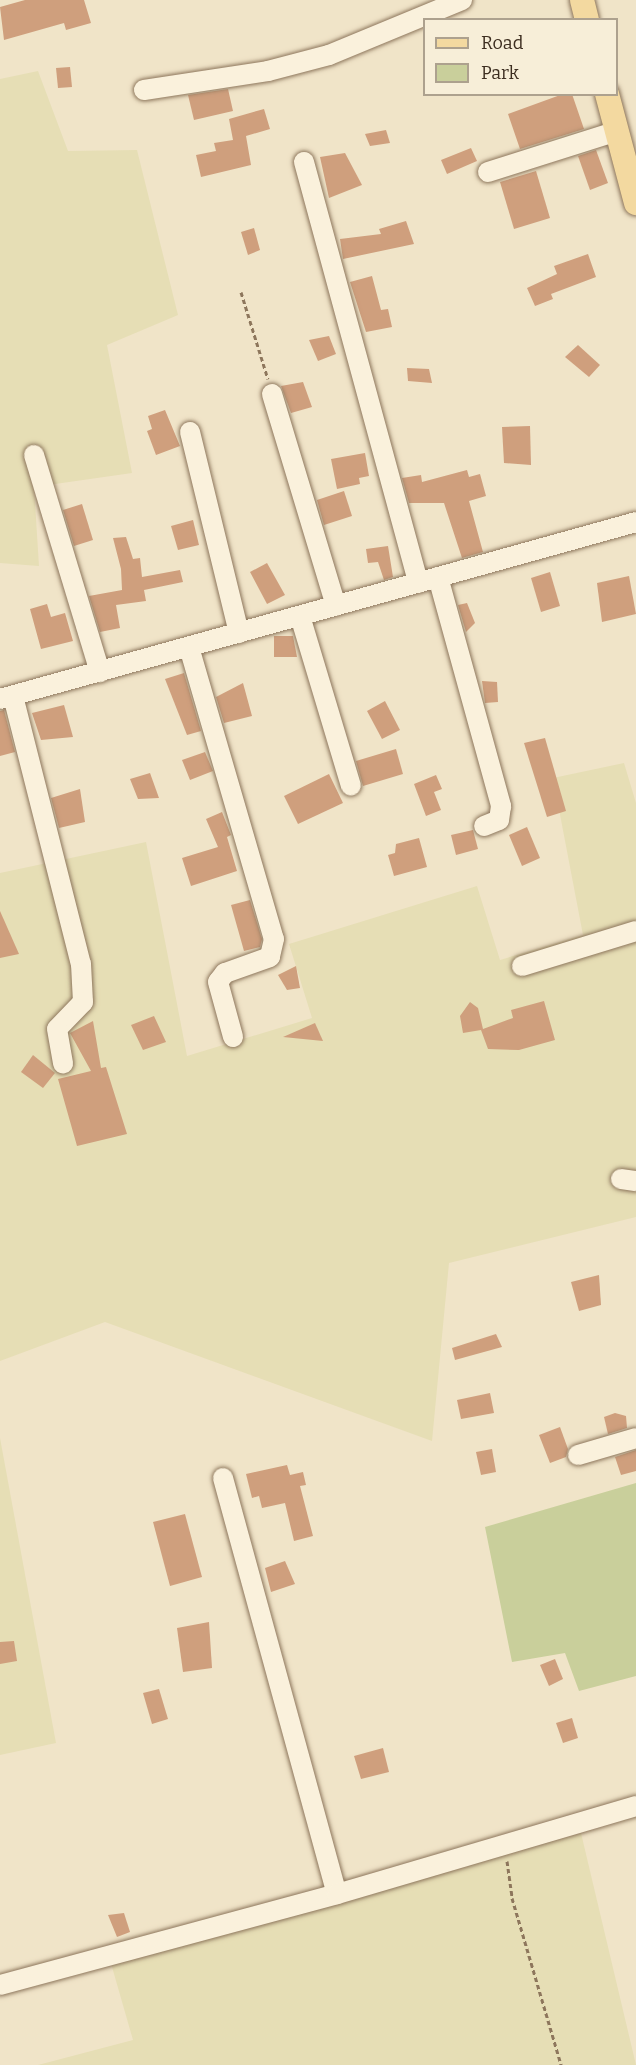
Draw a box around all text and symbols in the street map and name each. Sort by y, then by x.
legend [423,18,618,96]
text: Road [481,32,523,54]
text: Park [481,62,519,84]

